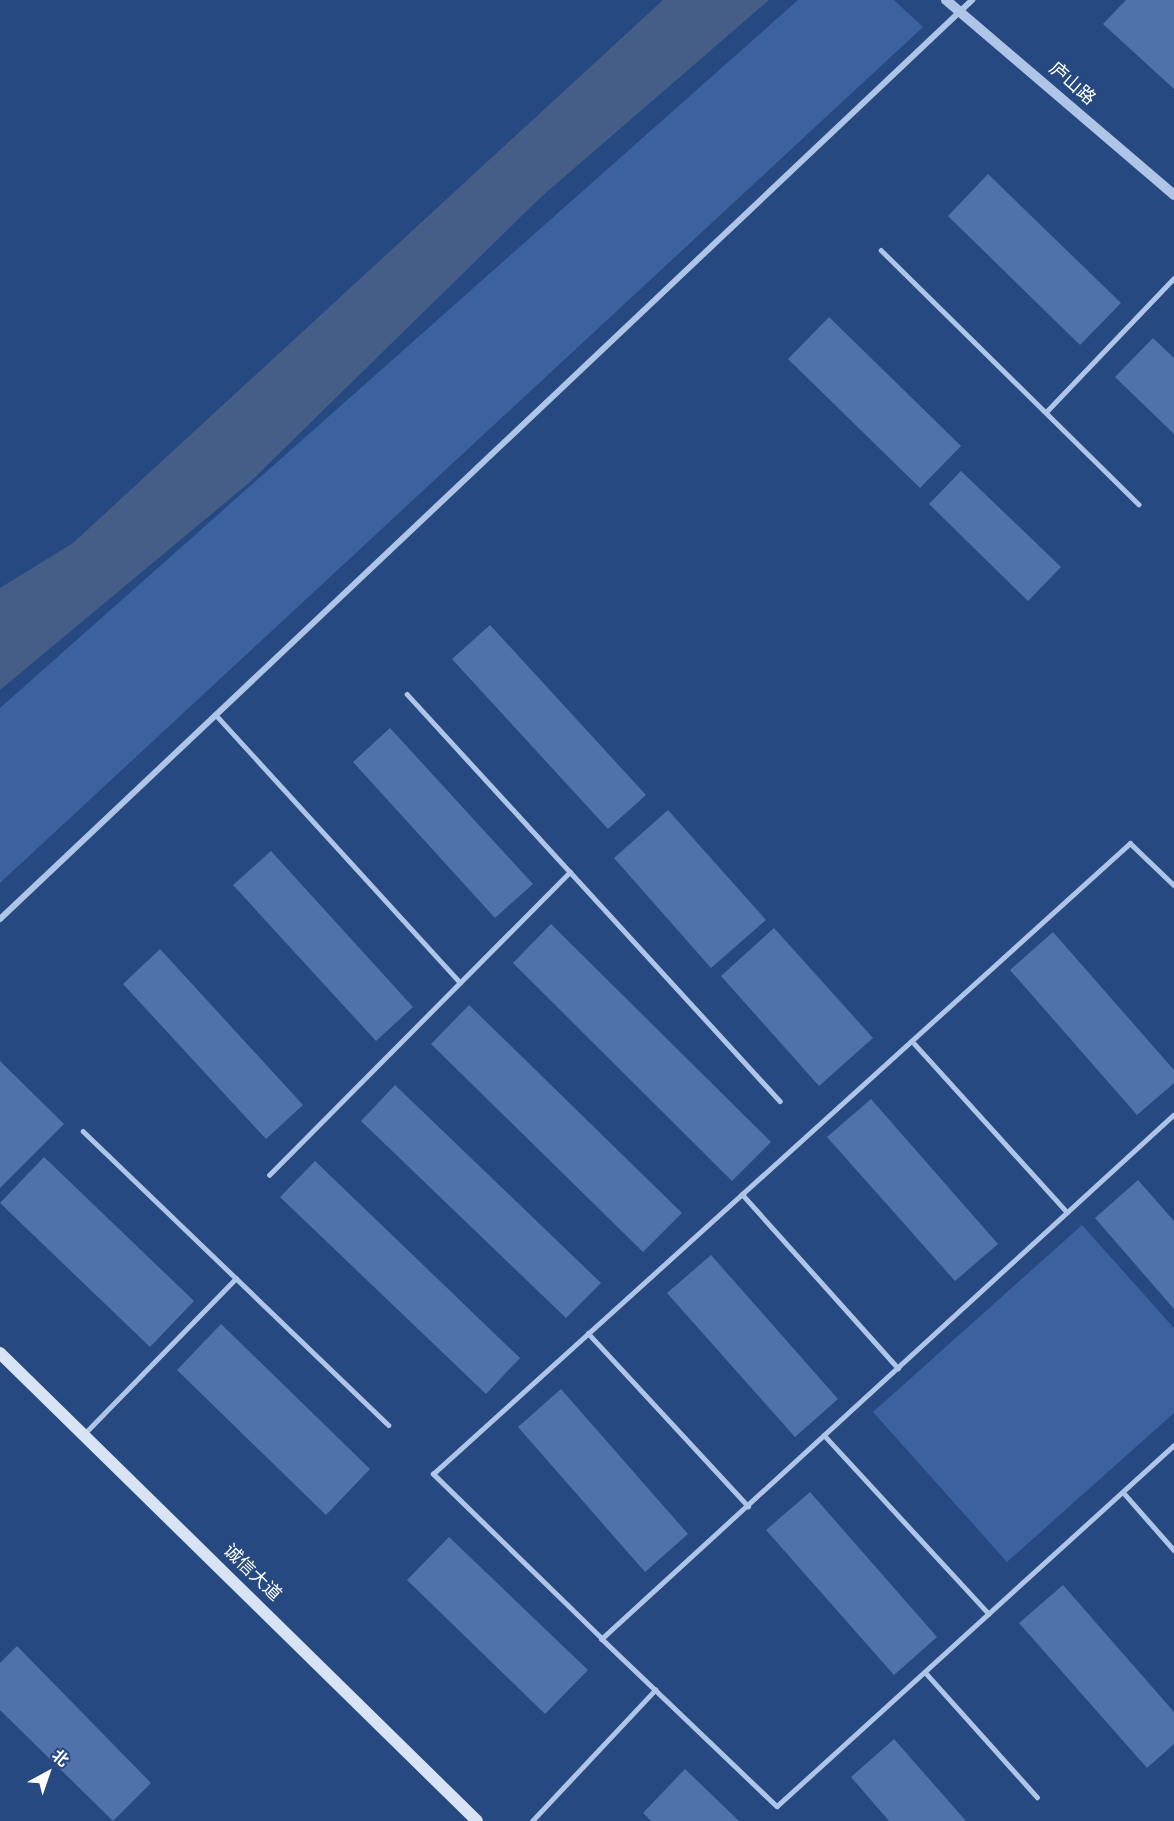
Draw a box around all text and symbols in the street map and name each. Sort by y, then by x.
street label: 庐山路 [1044,59,1098,111]
street label: 诚信大道 [218,1541,284,1607]
north arrow [18,1743,78,1803]
text: 北 [47,1746,72,1772]

